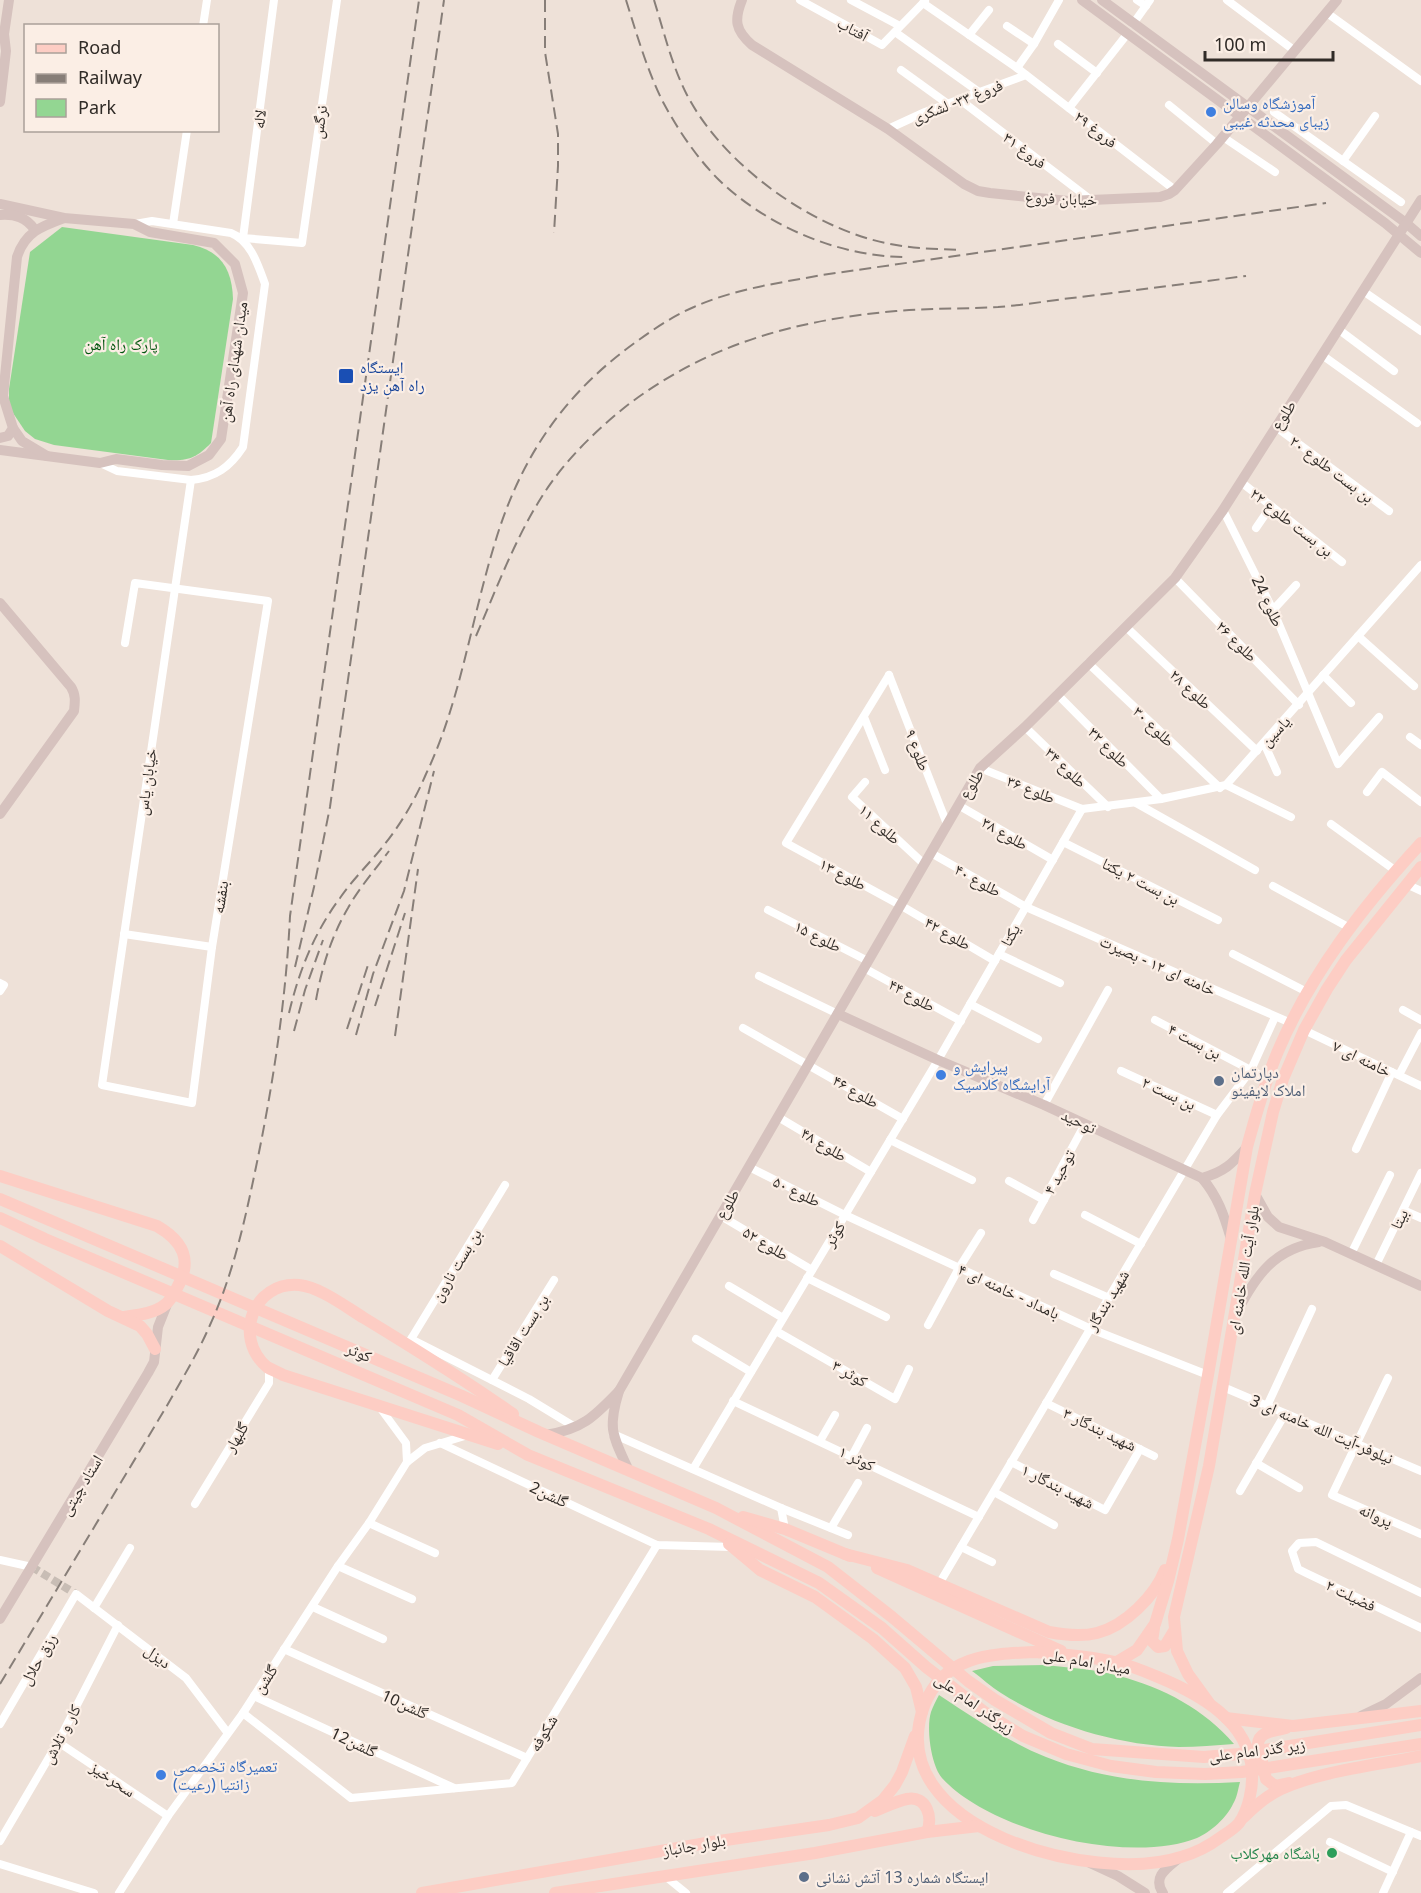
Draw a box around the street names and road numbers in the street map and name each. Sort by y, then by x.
street label: آفتاب [833,11,873,47]
street label: فروغ ۳۳- لشکری [908,74,1006,128]
street label: نرگس [306,104,332,140]
street label: فروغ ۲۹ [1070,105,1122,153]
street label: لاله [247,108,271,130]
street label: فروغ ۳۱ [999,127,1051,173]
street label: خیابان فروغ [1024,186,1098,210]
street label: میدان شهدای راه آهن [214,300,252,424]
street label: طلوع [1265,396,1301,434]
street label: بن بست طلوع ۲۰ [1285,430,1379,508]
street label: بن بست طلوع ۲۲ [1246,482,1338,562]
street label: طلوع 24 [1247,572,1289,630]
street label: طلوع ۲۶ [1211,615,1263,667]
street label: طلوع ۲۸ [1165,664,1217,714]
street label: طلوع ۳۰ [1128,701,1180,751]
street label: یاسین [1255,711,1295,751]
street label: طلوع ۳۲ [1083,721,1135,773]
street label: طلوع ۹ [900,726,936,774]
street label: طلوع ۳۴ [1040,742,1092,792]
street label: خیابان یاس [130,747,162,817]
street label: طلوع [953,765,989,803]
street label: طلوع ۳۶ [1004,769,1058,809]
street label: طلوع ۱۱ [854,799,906,849]
street label: طلوع ۳۸ [978,811,1032,855]
street label: بن بست ۲ یکتا [1099,852,1183,910]
street label: طلوع ۱۳ [816,853,870,895]
street label: طلوع ۴۰ [951,858,1005,902]
street label: بنفشه [207,879,233,915]
street label: طلوع ۴۲ [921,911,975,955]
street label: طلوع ۱۵ [791,915,845,957]
street label: یکتا [995,920,1025,950]
street label: خامنه ای ۱۲ - بصیرت [1097,930,1219,1000]
street label: طلوع ۴۴ [885,973,939,1017]
street label: بن بست ۴ [1165,1018,1225,1064]
street label: خامنه ای ۷ [1329,1034,1395,1082]
street label: طلوع ۴۶ [829,1069,883,1113]
street label: بن بست ۲ [1138,1071,1200,1115]
street label: توحید [1058,1103,1100,1139]
street label: طلوع ۴۸ [797,1122,851,1166]
street label: توحید ۴ [1038,1145,1080,1198]
street label: طلوع ۵۰ [770,1170,824,1212]
street label: طلوع [710,1185,744,1223]
street label: بلوار آیت الله خامنه ای [1222,1204,1264,1336]
street label: بیتا [1385,1205,1413,1233]
street label: کوثر [817,1217,850,1252]
street label: طلوع ۵۲ [739,1221,793,1265]
street label: بن بست نارون [426,1224,486,1306]
street label: بامداد - خامنه ای ۴ [955,1258,1063,1324]
street label: شهید بندگار [1080,1265,1134,1336]
street label: بن بست اقاقیا [492,1290,554,1370]
street label: کوثر [342,1336,376,1367]
street label: کوثر ۳ [828,1354,872,1392]
street label: نیلوفر-آیت الله خامنه ای 3 [1247,1389,1397,1469]
street label: شهید بندگار ۳ [1060,1402,1140,1456]
street label: گلبهار [218,1418,254,1457]
street label: کوثر ۱ [835,1440,879,1476]
street label: استاد چیتی [54,1450,108,1520]
street label: شهید بندگار ۱ [1018,1458,1098,1514]
street label: گلشن2 [526,1476,572,1513]
street label: پروانه [1356,1498,1397,1532]
street label: فضیلت ۲ [1322,1573,1380,1617]
street label: رزق حلال [14,1629,62,1689]
street label: دیزل [140,1639,176,1673]
street label: میدان امام علی [1042,1643,1132,1679]
street label: گلشن [247,1660,283,1698]
street label: زیرگذر امام علی [931,1667,1019,1739]
street label: گلشن10 [378,1684,432,1724]
street label: کار و تلاش [36,1700,86,1767]
street label: شکوفه [523,1710,563,1756]
street label: گلشن12 [327,1722,381,1762]
street label: زیر گذر امام علی [1208,1733,1306,1767]
street label: سحرخیز [85,1755,140,1802]
street label: بلوار جانباز [660,1829,727,1862]

